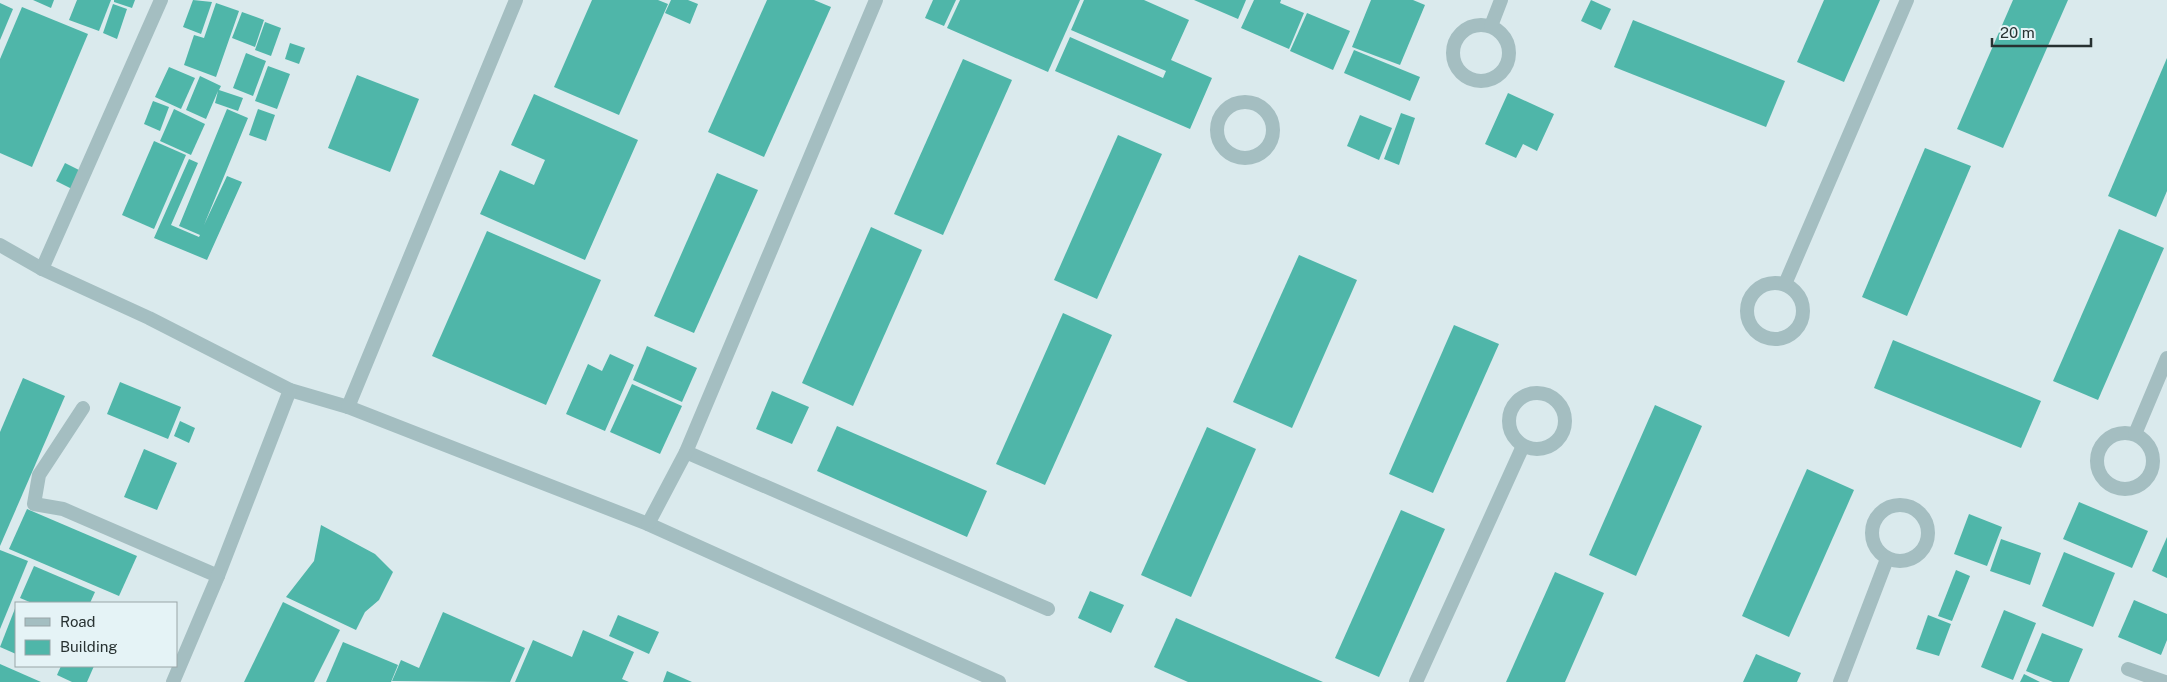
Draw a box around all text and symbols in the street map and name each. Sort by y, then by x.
scale bar [1992,15,2091,47]
text: 20 m [2000,24,2035,41]
legend [15,602,178,667]
text: Road [60,613,96,630]
text: Building [60,638,118,655]

